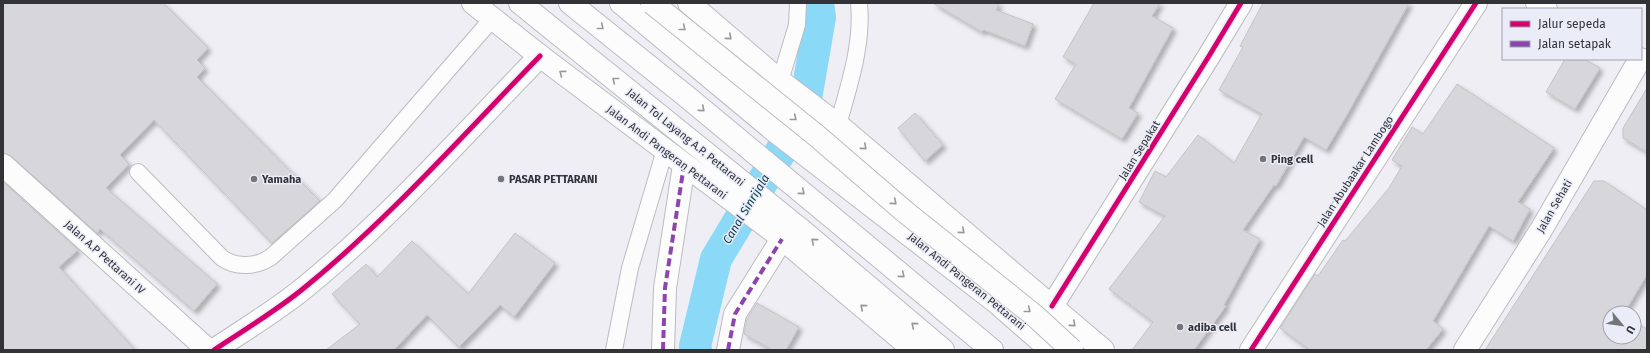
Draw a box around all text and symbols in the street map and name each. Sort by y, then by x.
legend [1502,8,1642,60]
text: Jalur sepeda [1538,17,1606,31]
one-way arrow [596,23,603,30]
one-way arrow [678,23,685,30]
one-way arrow [724,33,732,40]
text: Jalan setapak [1538,37,1612,51]
one-way arrow [560,71,567,78]
one-way arrow [613,78,620,85]
street label: Jalan Tol Layang A.P. Pettarani [624,86,747,189]
street label: Jalan Andi Pangeran Pettarani [604,103,729,202]
one-way arrow [697,105,704,112]
street label: Jalan Abubaakar Lambogo [1315,113,1396,229]
one-way arrow [790,114,797,121]
street label: Jalan Sepakat [1116,118,1163,182]
one-way arrow [859,142,866,149]
place label: Ping cell [1271,153,1314,166]
marker: Ping cell [1258,154,1268,164]
water label: Canal Sinrijala [720,172,772,246]
place label: Yamaha [261,173,301,186]
place label: PASAR PETTARANI [509,173,598,186]
marker: Yamaha [249,174,259,184]
marker: PASAR PETTARANI [496,174,506,184]
street label: Jalan Sehati [1534,177,1575,235]
one-way arrow [797,188,804,195]
one-way arrow [889,198,896,205]
street label: Jalan A.P Pettarani IV [62,218,148,297]
one-way arrow [958,227,965,234]
street label: Jalan Andi Pangeran Pettarani [905,230,1028,333]
one-way arrow [812,238,819,245]
one-way arrow [897,271,905,278]
one-way arrow [860,304,868,311]
one-way arrow [1023,305,1030,312]
north arrow [1602,305,1642,345]
one-way arrow [1068,319,1075,326]
place label: adiba cell [1188,321,1237,334]
one-way arrow [911,322,918,329]
marker: adiba cell [1175,322,1185,332]
text: U [1623,323,1638,336]

